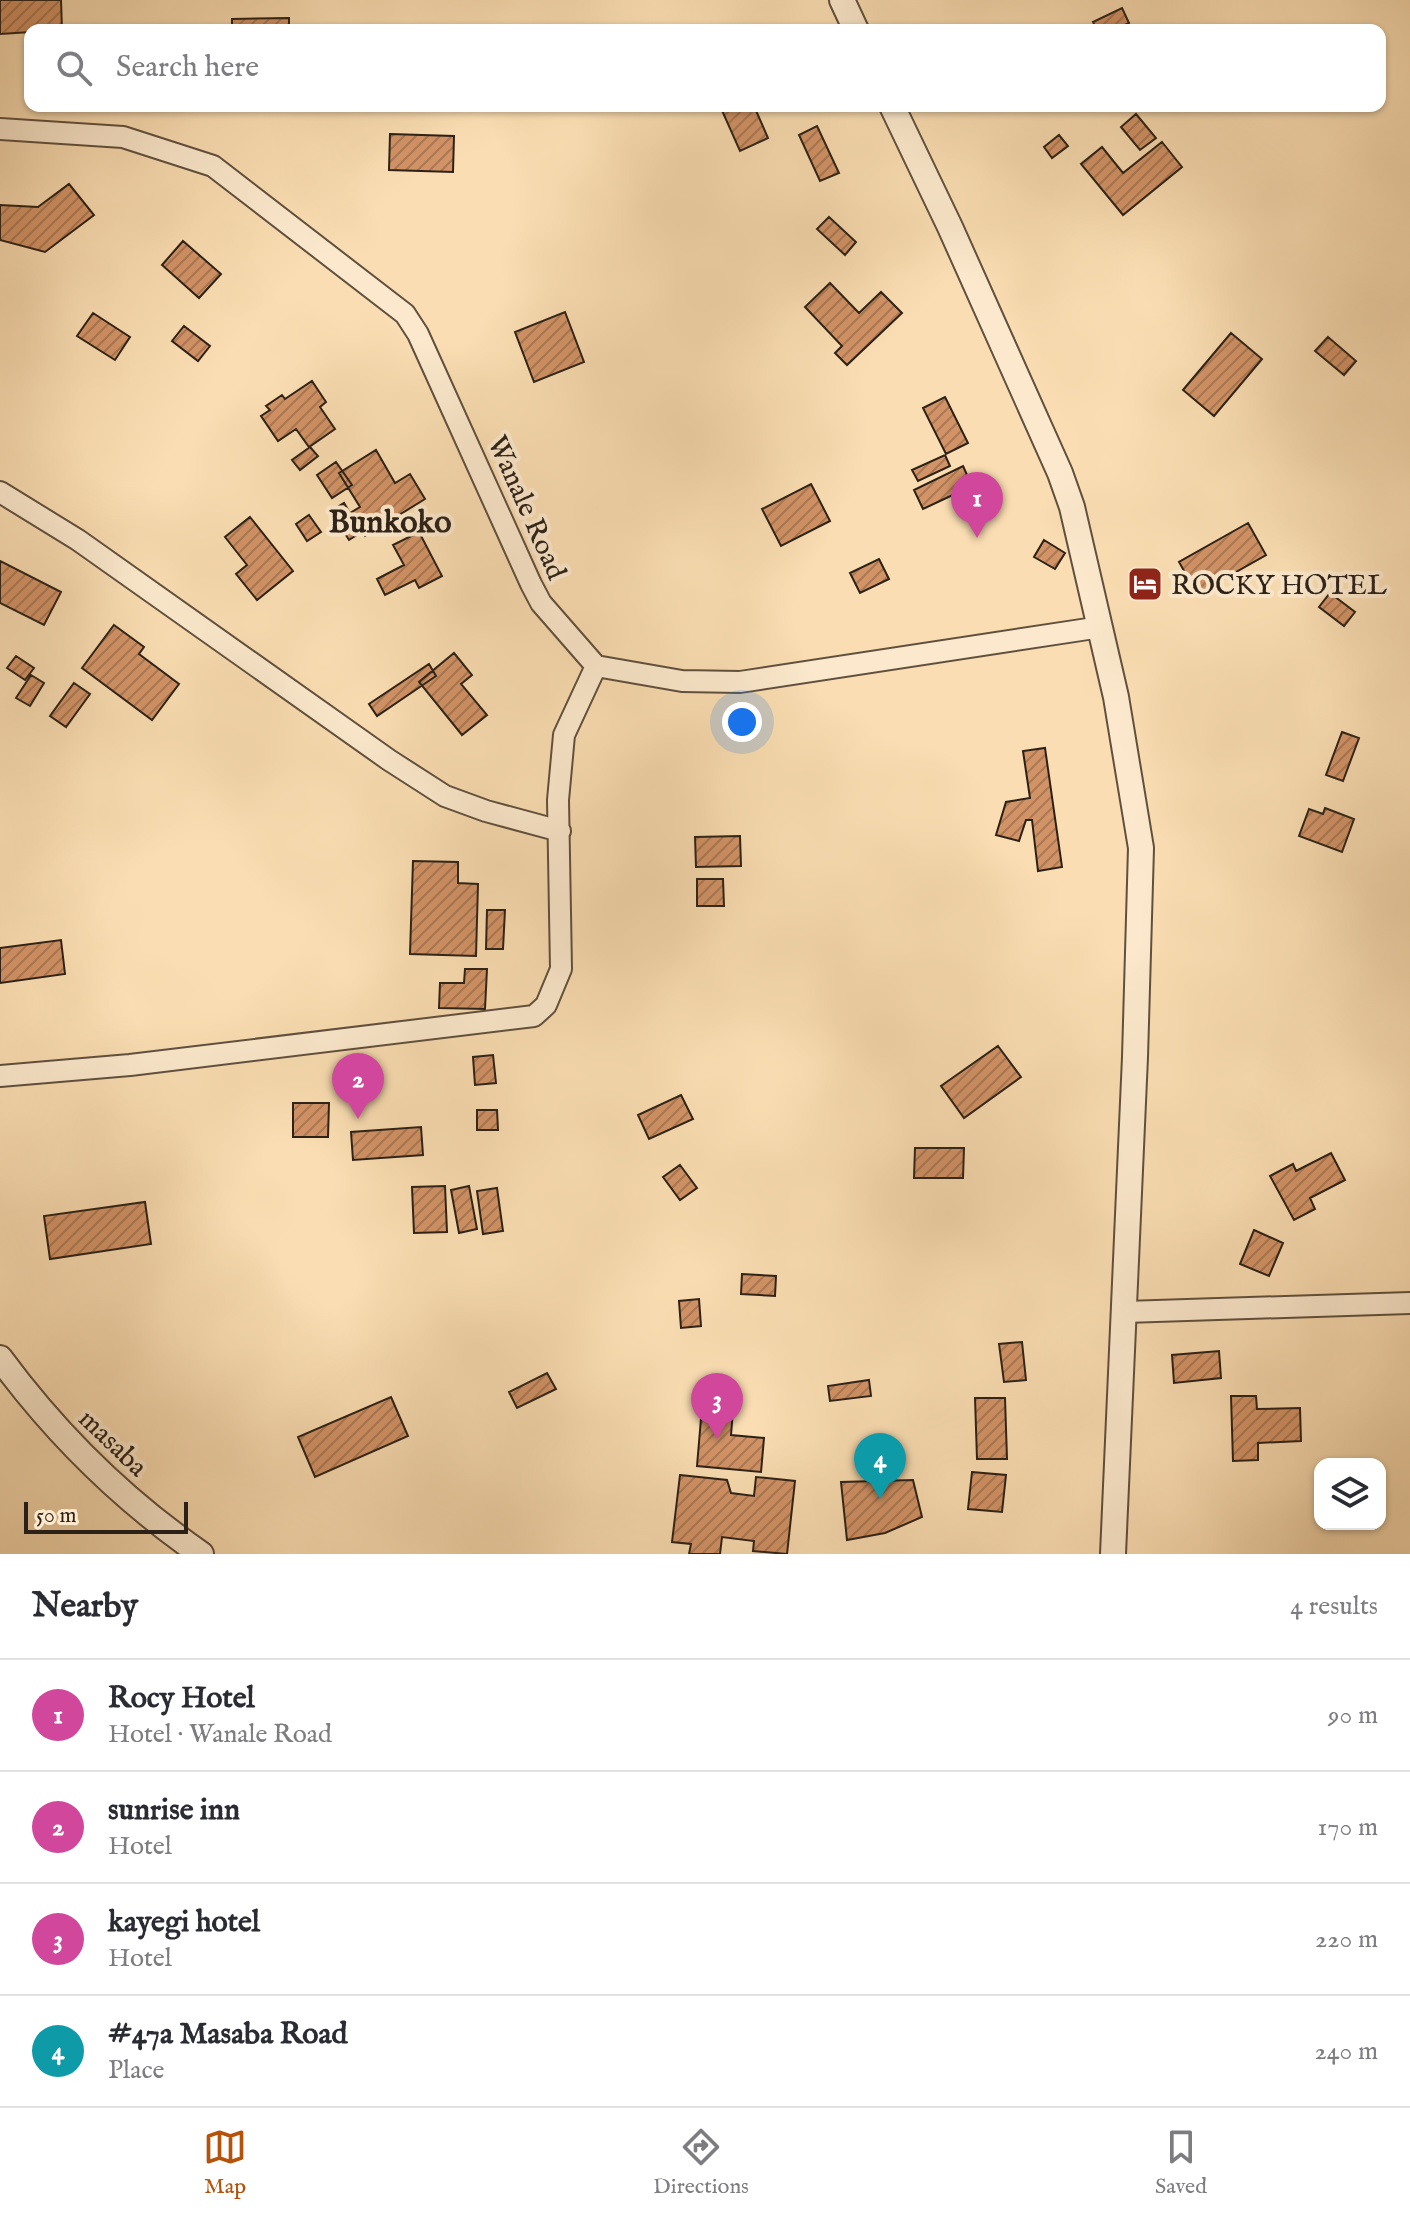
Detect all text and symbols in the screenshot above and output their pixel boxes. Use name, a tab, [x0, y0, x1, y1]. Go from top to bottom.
search box	[24, 24, 1386, 112]
icon: search	[52, 46, 96, 90]
text: Search here	[116, 49, 259, 87]
street label: Wanale Road	[478, 431, 573, 585]
pin: 1	[951, 472, 1003, 538]
district label: Bunkoko	[329, 503, 451, 544]
hotel icon: ROCKY HOTEL	[1126, 565, 1164, 603]
place label: ROCKY HOTEL	[1171, 569, 1387, 604]
your location	[722, 702, 762, 742]
pin: 2	[332, 1053, 384, 1119]
pin: 3	[691, 1373, 743, 1439]
street label: masaba	[70, 1402, 155, 1486]
pin: 4	[854, 1433, 906, 1499]
map controls	[1314, 1458, 1386, 1530]
button: layers	[1314, 1458, 1386, 1530]
scale bar	[24, 1498, 188, 1534]
text: 50 m	[36, 1502, 77, 1530]
text: Nearby	[32, 1585, 138, 1628]
text: 4 results	[1290, 1590, 1378, 1623]
text: Rocy Hotel	[108, 1680, 255, 1718]
text: 1	[53, 1699, 63, 1732]
text: 90 m	[1328, 1699, 1378, 1732]
text: Hotel · Wanale Road	[108, 1718, 332, 1751]
text: sunrise inn	[108, 1792, 240, 1830]
text: 2	[52, 1811, 64, 1844]
text: 170 m	[1318, 1811, 1378, 1844]
text: Hotel	[108, 1830, 172, 1863]
text: kayegi hotel	[108, 1904, 260, 1942]
text: 3	[53, 1923, 63, 1956]
text: 220 m	[1315, 1923, 1378, 1956]
text: Hotel	[108, 1942, 172, 1975]
text: #47a Masaba Road	[108, 2016, 347, 2054]
text: 4	[52, 2035, 64, 2068]
text: 240 m	[1315, 2035, 1378, 2068]
text: Place	[108, 2054, 164, 2087]
tab: Map	[203, 2125, 247, 2201]
tab: Directions	[653, 2125, 749, 2201]
tab: Saved	[1155, 2125, 1207, 2201]

